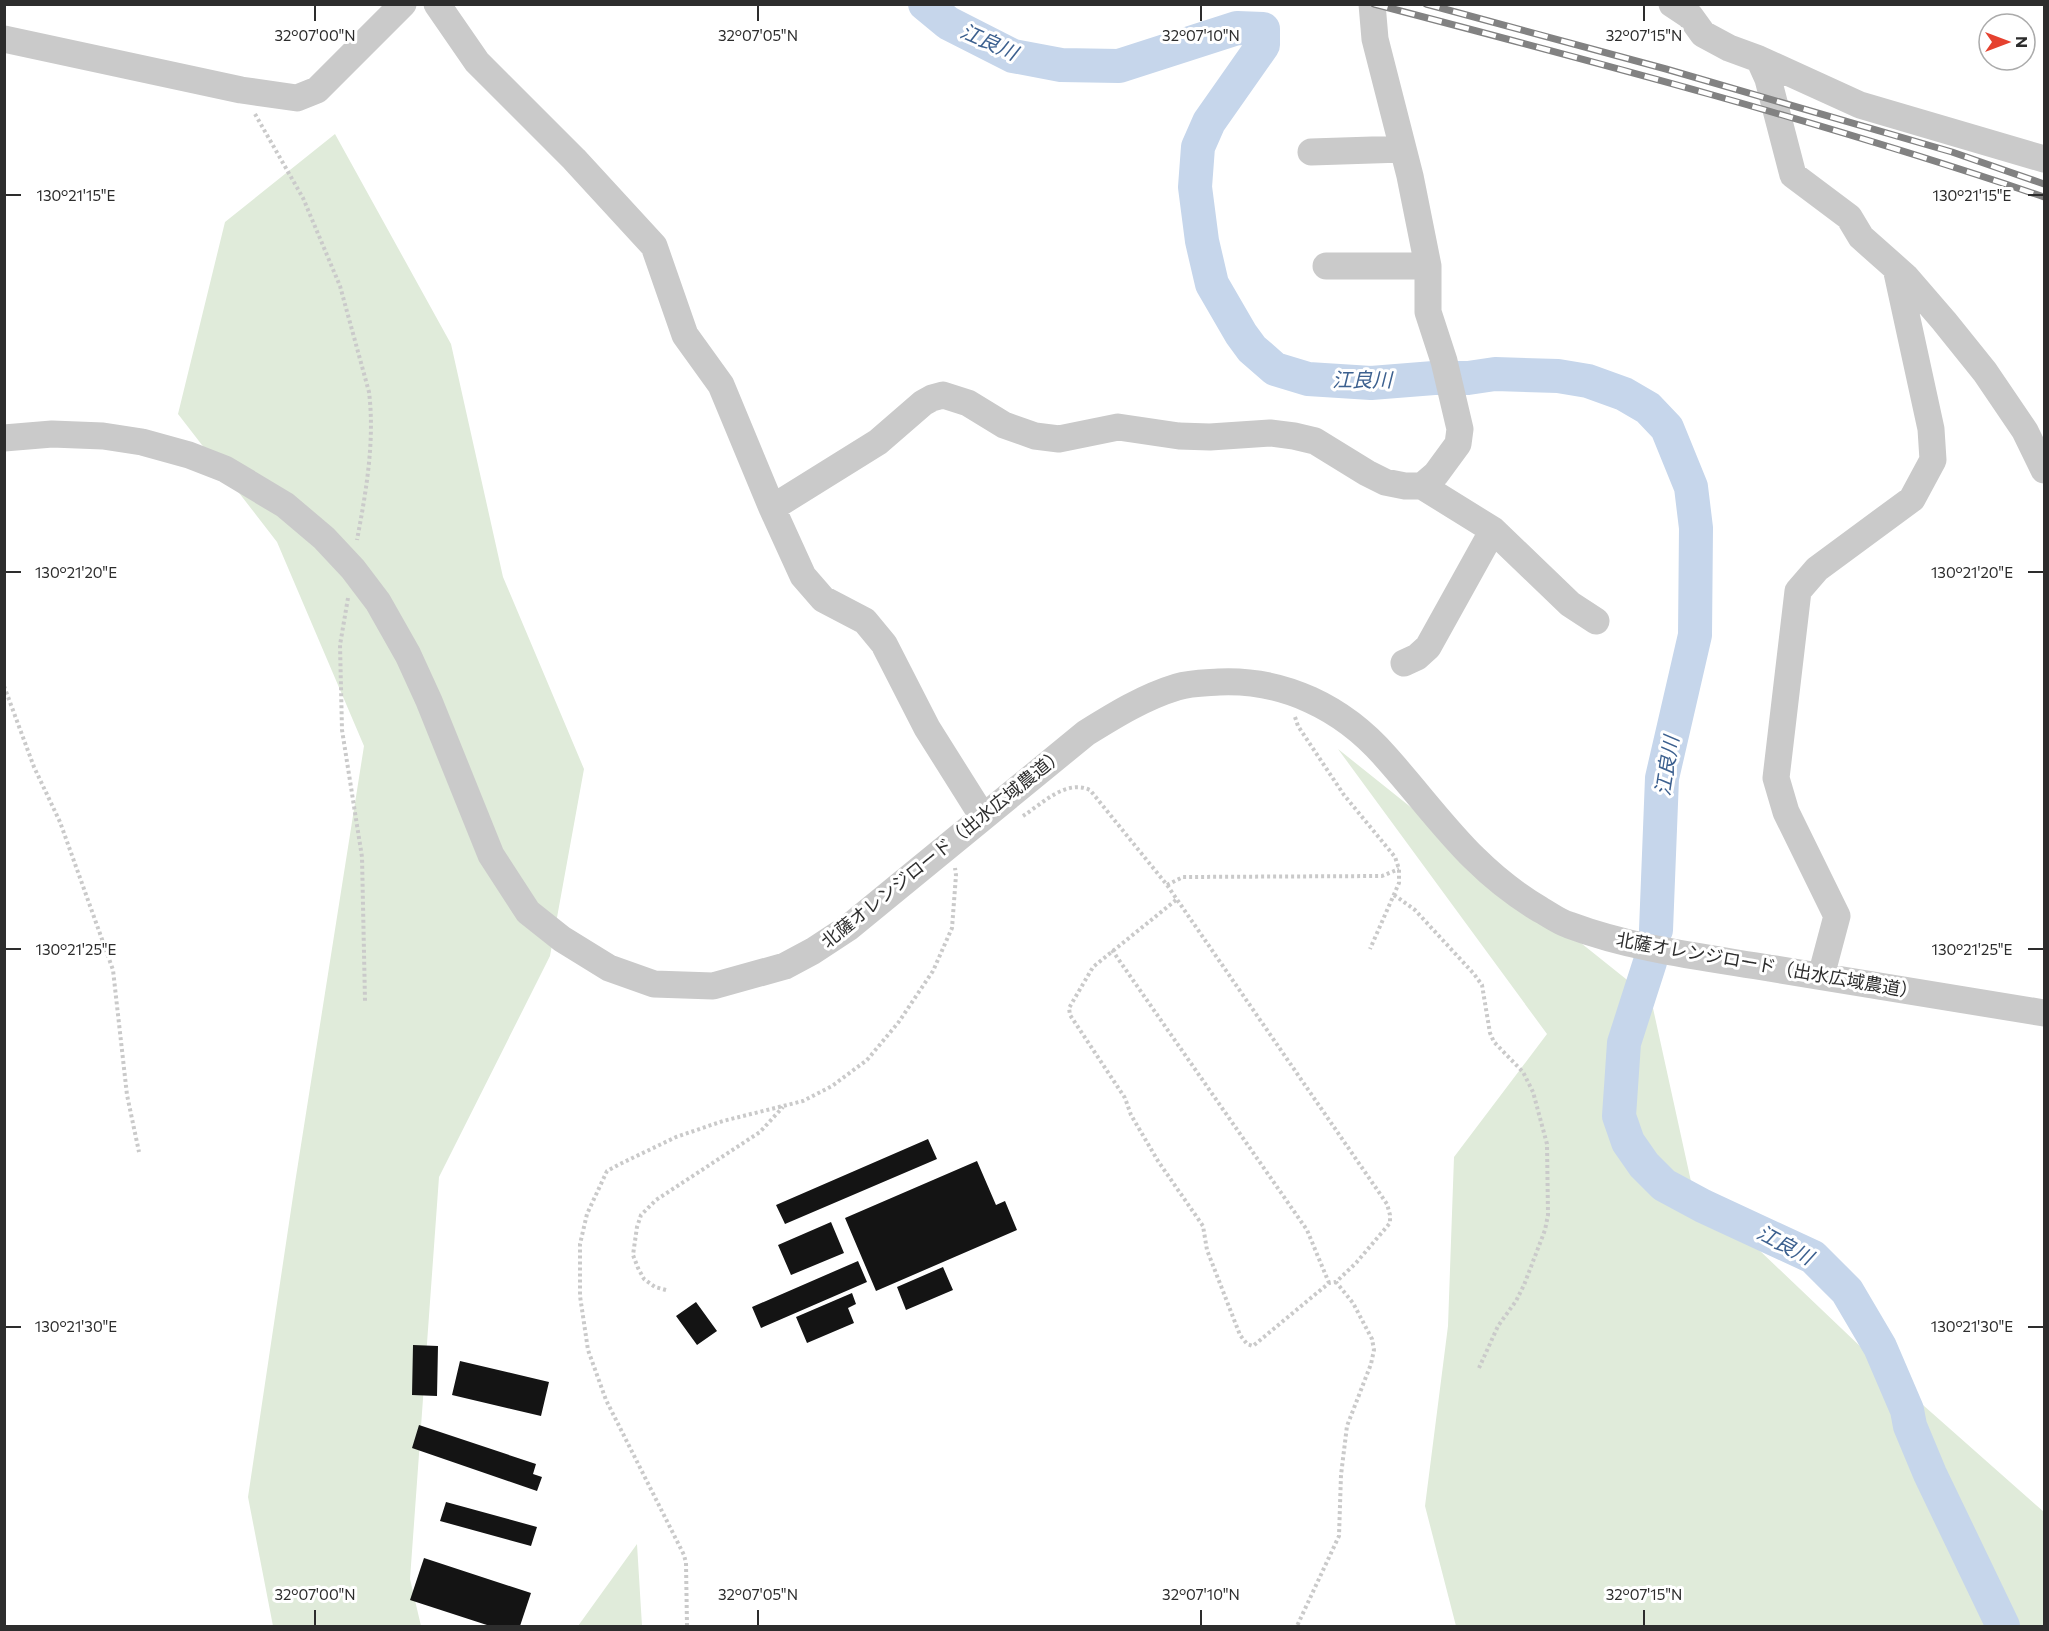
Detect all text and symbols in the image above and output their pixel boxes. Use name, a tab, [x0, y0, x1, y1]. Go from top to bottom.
north arrow	[1977, 12, 2037, 72]
water label: 江良川	[957, 18, 1024, 65]
text: 32°07'00"N	[274, 26, 356, 44]
text: 32°07'05"N	[718, 26, 798, 44]
text: 32°07'10"N	[1162, 26, 1240, 44]
text: 32°07'15"N	[1606, 26, 1682, 44]
text: N	[2013, 36, 2032, 48]
text: 130°21'15"E	[36, 186, 116, 204]
text: 130°21'15"E	[1932, 186, 2012, 204]
water label: 江良川	[1332, 367, 1394, 391]
text: 130°21'20"E	[35, 563, 117, 581]
text: 130°21'20"E	[1931, 563, 2013, 581]
water label: 江良川	[1649, 732, 1683, 797]
street label: 北薩オレンジロード（出水広域農道）	[817, 742, 1068, 952]
street label: 北薩オレンジロード（出水広域農道）	[1615, 928, 1920, 1002]
text: 130°21'25"E	[36, 940, 117, 958]
text: 130°21'25"E	[1932, 940, 2013, 958]
water label: 江良川	[1753, 1219, 1819, 1270]
text: 130°21'30"E	[35, 1317, 117, 1335]
text: 130°21'30"E	[1931, 1317, 2013, 1335]
text: 32°07'00"N	[274, 1585, 356, 1603]
text: 32°07'05"N	[718, 1585, 798, 1603]
text: 32°07'10"N	[1162, 1585, 1240, 1603]
text: 32°07'15"N	[1606, 1585, 1682, 1603]

